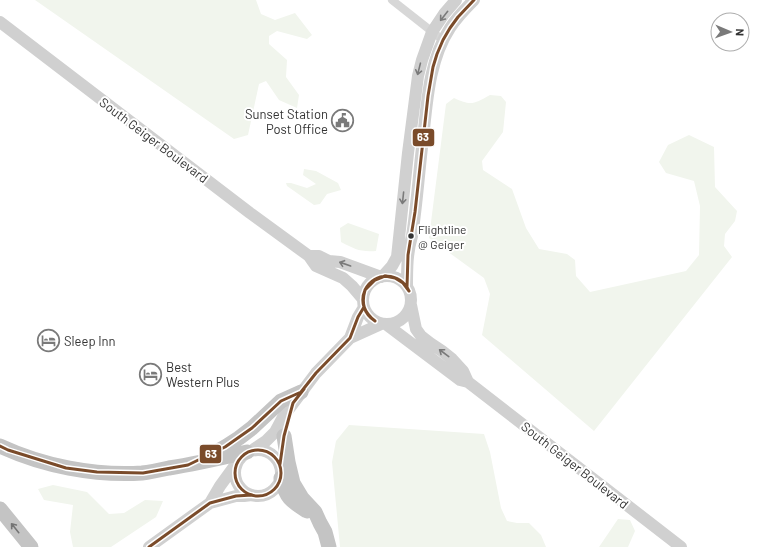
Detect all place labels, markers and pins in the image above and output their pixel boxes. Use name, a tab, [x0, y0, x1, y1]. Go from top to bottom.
place label: Sunset Station Post Office	[245, 106, 328, 137]
public building icon: Sunset Station Post Office	[330, 108, 356, 134]
place label: Flightline @ Geiger	[418, 222, 467, 251]
marker: Flightline @ Geiger	[406, 231, 416, 241]
hotel icon: Sleep Inn	[36, 328, 62, 354]
place label: Sleep Inn	[64, 333, 116, 349]
place label: Best Western Plus	[166, 359, 240, 390]
hotel icon: Best Western Plus	[138, 361, 164, 387]

